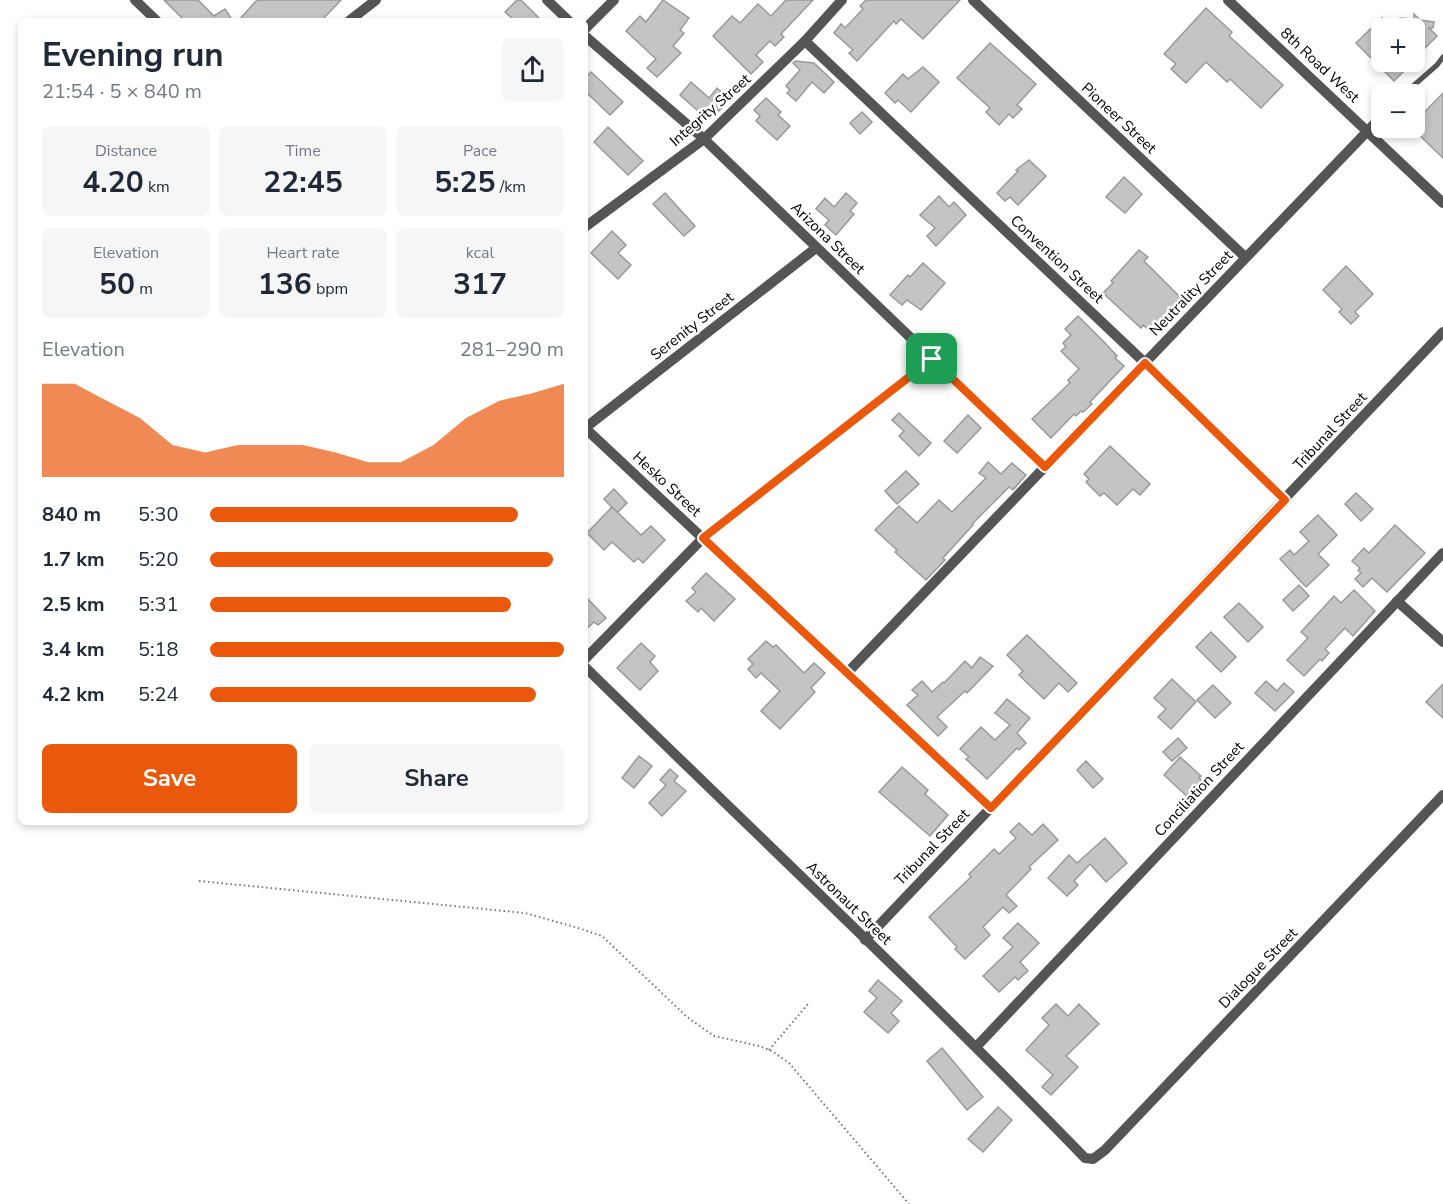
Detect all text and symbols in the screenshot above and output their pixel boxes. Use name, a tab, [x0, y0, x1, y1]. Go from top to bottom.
map controls	[1371, 18, 1425, 138]
button: +	[1371, 18, 1425, 72]
street label: 8th Road West	[1276, 23, 1364, 107]
text: Evening run	[42, 33, 224, 78]
button: share	[501, 38, 564, 101]
street label: Integrity Street	[665, 69, 755, 151]
text: 21:54 · 5 × 840 m	[42, 78, 202, 105]
street label: Pioneer Street	[1077, 78, 1161, 159]
button: −	[1371, 84, 1425, 138]
text: Distance	[95, 140, 157, 162]
text: Time	[285, 140, 321, 162]
text: Pace	[463, 140, 497, 162]
text: 4.20	[82, 162, 144, 203]
text: 22:45	[263, 162, 343, 203]
text: 5:25	[434, 162, 496, 203]
text: km	[144, 176, 170, 198]
text: /km	[496, 176, 526, 198]
street label: Arizona Street	[786, 197, 870, 279]
street label: Convention Street	[1006, 210, 1109, 308]
text: Elevation	[93, 242, 159, 264]
text: Heart rate	[266, 242, 340, 264]
text: kcal	[466, 242, 494, 264]
street label: Neutrality Street	[1145, 245, 1238, 340]
text: 50	[99, 264, 135, 305]
text: 136	[258, 264, 312, 305]
text: 317	[453, 264, 507, 305]
text: m	[135, 278, 153, 300]
text: bpm	[312, 278, 348, 300]
street label: Serenity Street	[646, 287, 738, 365]
pin	[906, 333, 957, 384]
text: Elevation	[42, 336, 125, 363]
text: 281–290 m	[460, 336, 564, 363]
icon: arrive	[915, 342, 948, 375]
street label: Tribunal Street	[1289, 387, 1372, 474]
street label: Hesko Street	[628, 447, 706, 522]
text: 840 m	[42, 501, 101, 528]
text: 5:30	[138, 501, 179, 528]
text: 1.7 km	[42, 546, 105, 573]
text: 5:20	[138, 546, 179, 573]
text: 2.5 km	[42, 591, 105, 618]
text: 5:31	[138, 591, 179, 618]
text: 3.4 km	[42, 636, 105, 663]
text: 5:18	[138, 636, 179, 663]
text: 4.2 km	[42, 681, 105, 708]
text: 5:24	[138, 681, 179, 708]
street label: Conciliation Street	[1150, 737, 1249, 841]
button: Save	[42, 744, 297, 813]
button: Share	[309, 744, 564, 813]
street label: Tribunal Street	[890, 804, 974, 890]
street label: Astronaut Street	[802, 857, 897, 950]
street label: Dialogue Street	[1214, 923, 1302, 1013]

